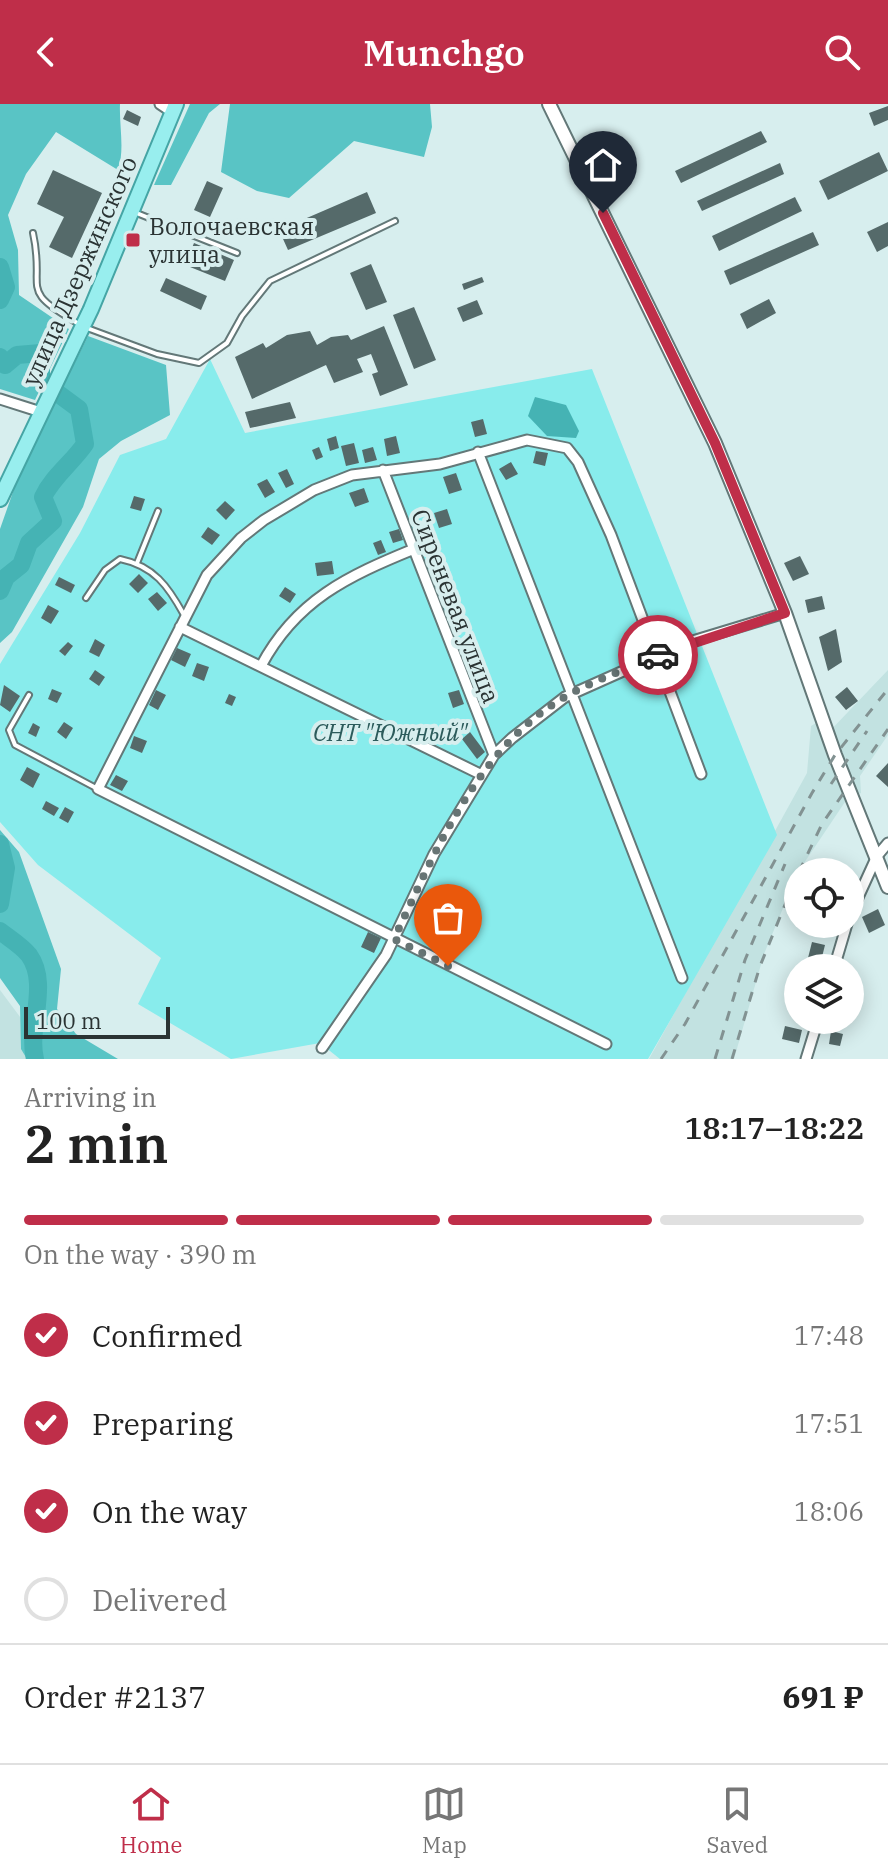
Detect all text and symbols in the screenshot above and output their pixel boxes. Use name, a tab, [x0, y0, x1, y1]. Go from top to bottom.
text: Munchgo	[363, 29, 525, 76]
icon: back	[24, 30, 68, 74]
icon: search	[820, 30, 864, 74]
pin	[569, 131, 637, 213]
icon: home	[581, 143, 625, 187]
street label: улица Дзержинского	[14, 151, 144, 391]
place label: Волочаевская улица	[149, 210, 314, 270]
marker: Волочаевская улица	[124, 231, 142, 249]
street label: Сиреневая улица	[404, 505, 508, 707]
courier	[618, 615, 698, 695]
icon: car	[636, 633, 680, 677]
park label: СНТ "Южный"	[313, 716, 469, 748]
map controls	[784, 858, 864, 1034]
button: locate	[784, 858, 864, 938]
pin	[414, 884, 482, 966]
icon: bag	[426, 896, 470, 940]
button: layers	[784, 954, 864, 1034]
scale bar	[24, 1003, 170, 1039]
text: 100 m	[36, 1006, 102, 1035]
text: Arriving in	[24, 1080, 157, 1114]
text: 18:17–18:22	[684, 1108, 864, 1147]
text: 2 min	[24, 1110, 169, 1177]
text: On the way · 390 m	[24, 1237, 257, 1271]
icon: check	[24, 1313, 68, 1357]
text: Confirmed	[92, 1316, 243, 1355]
text: 17:48	[794, 1318, 864, 1352]
icon: check	[24, 1401, 68, 1445]
text: Preparing	[92, 1404, 233, 1443]
text: 17:51	[794, 1406, 864, 1440]
icon: check	[24, 1489, 68, 1533]
text: On the way	[92, 1492, 247, 1531]
text: 18:06	[794, 1494, 864, 1528]
text: Delivered	[92, 1580, 227, 1619]
text: Order #2137	[24, 1677, 206, 1716]
text: 691 ₽	[783, 1677, 864, 1716]
tab: Home	[120, 1782, 182, 1859]
tab: Map	[422, 1782, 467, 1859]
tab: Saved	[707, 1782, 768, 1859]

